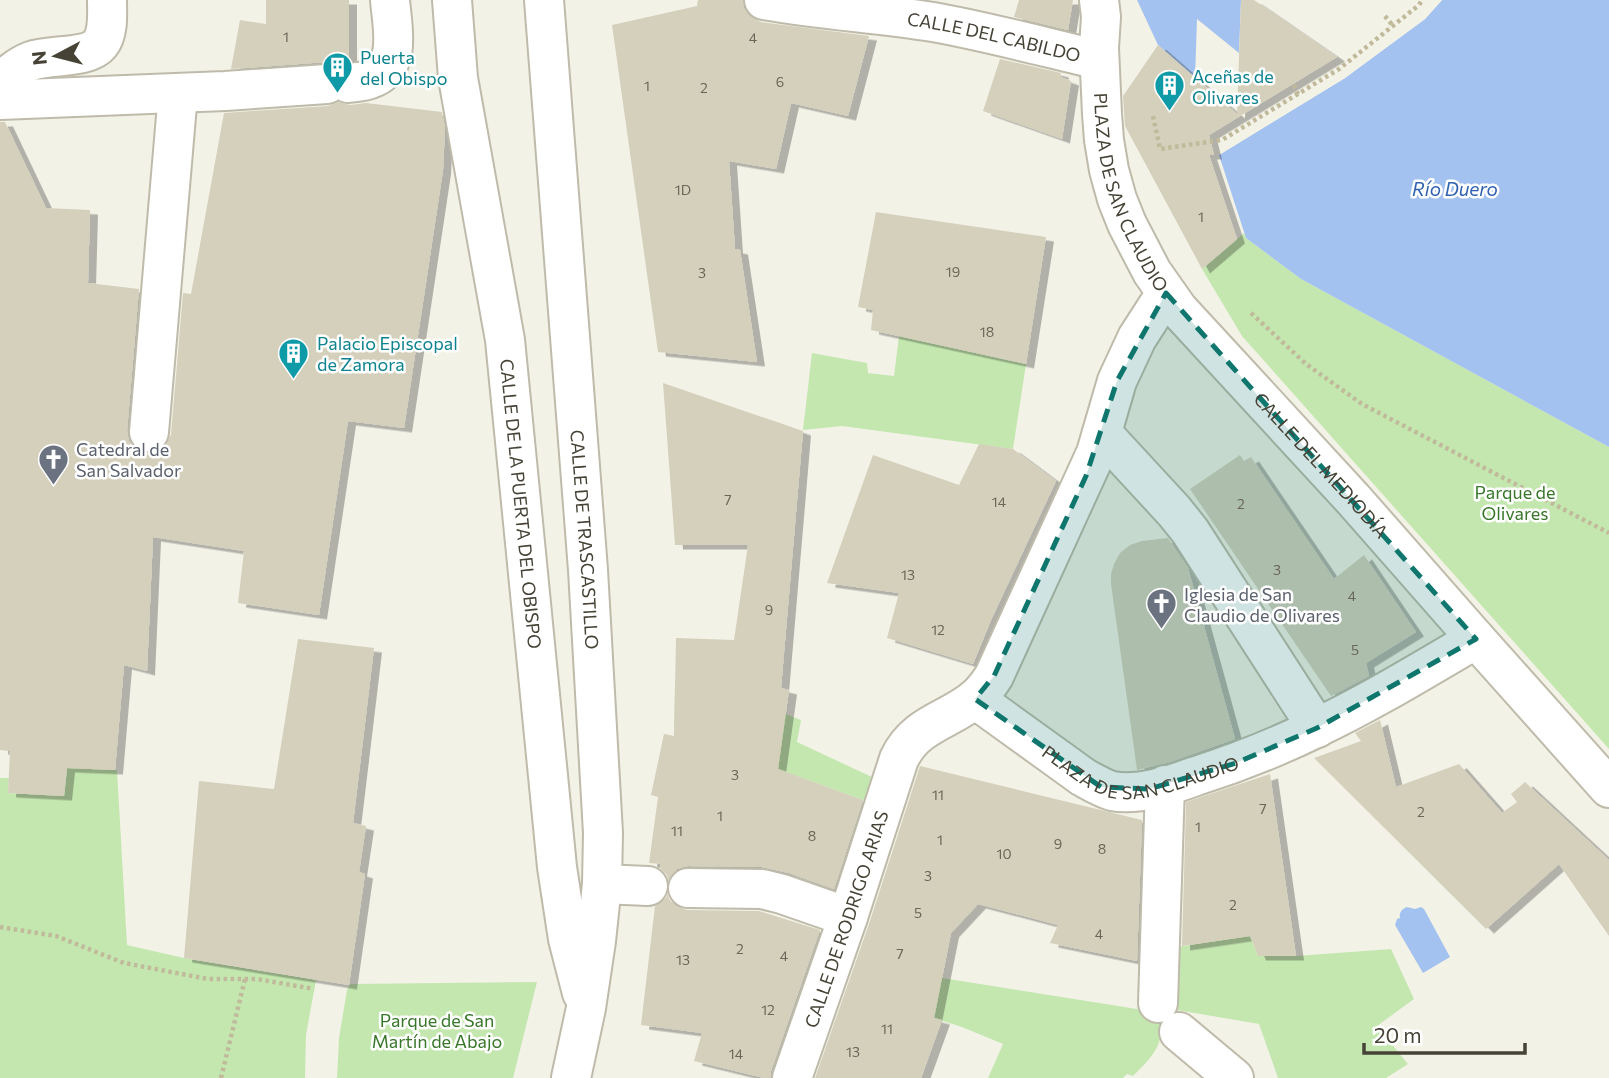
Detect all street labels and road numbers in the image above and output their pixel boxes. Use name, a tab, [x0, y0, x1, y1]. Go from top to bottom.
street label: CALLE DEL CABILDO	[906, 7, 1083, 66]
street label: PLAZA DE SAN CLAUDIO	[1090, 92, 1173, 296]
street label: CALLE DE LA PUERTA DEL OBISPO	[496, 358, 546, 650]
street label: CALLE DEL MEDIODÍA	[1249, 388, 1393, 542]
street label: CALLE DE TRASCASTILLO	[566, 429, 604, 650]
street label: PLAZA DE SAN CLAUDIO	[1036, 733, 1248, 769]
street label: CALLE DE RODRIGO ARIAS	[799, 808, 893, 1030]

